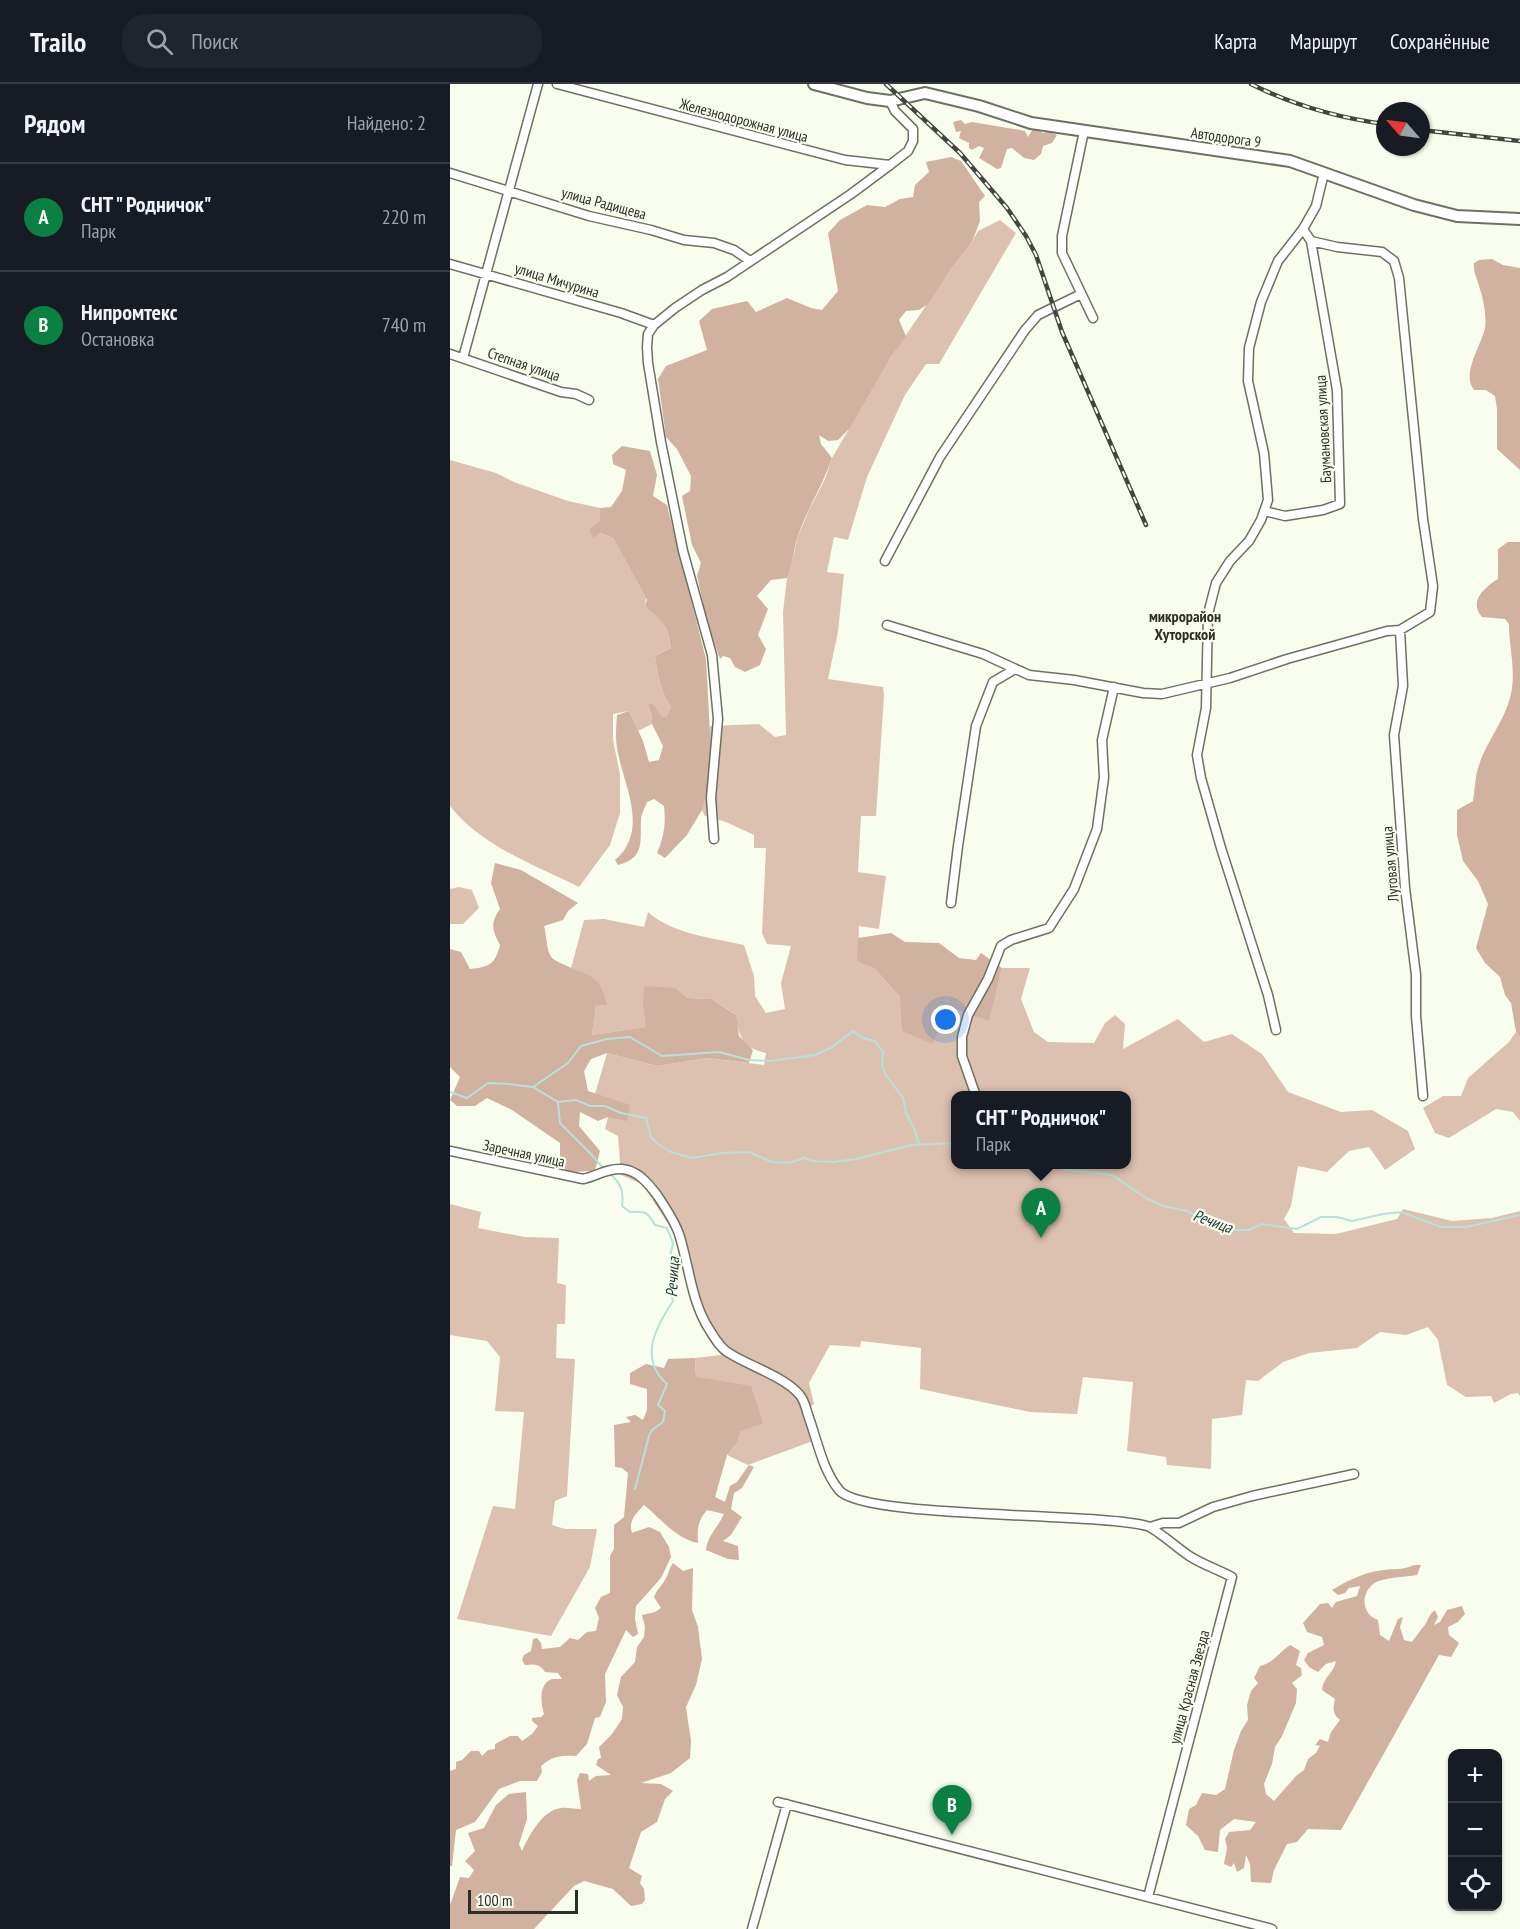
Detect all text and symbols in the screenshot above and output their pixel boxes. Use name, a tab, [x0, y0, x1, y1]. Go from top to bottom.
search box	[122, 14, 542, 68]
text: Trailo	[30, 23, 86, 60]
icon: search	[143, 25, 176, 58]
text: Поиск	[191, 27, 238, 55]
text: Карта	[1214, 28, 1257, 55]
text: Маршрут	[1290, 28, 1357, 55]
text: Сохранённые	[1390, 28, 1490, 55]
street label: Железнодорожная улица	[677, 93, 810, 146]
north arrow	[1376, 102, 1430, 156]
text: Рядом	[24, 107, 85, 140]
text: Найдено: 2	[347, 110, 426, 136]
street label: Автодорога 9	[1190, 123, 1262, 151]
street label: улица Радищева	[560, 183, 648, 223]
text: СНТ " Родничок"	[81, 190, 211, 218]
text: A	[38, 204, 49, 230]
text: 220 m	[382, 204, 426, 230]
text: Парк	[81, 218, 116, 244]
street label: улица Мичурина	[512, 258, 602, 302]
text: Нипромтекс	[81, 298, 178, 326]
text: B	[39, 312, 48, 338]
text: 740 m	[382, 312, 426, 338]
text: Остановка	[81, 326, 154, 352]
street label: Степная улица	[485, 343, 563, 385]
street label: Баумановская улица	[1311, 375, 1335, 483]
district label: микрорайон Хуторской	[1149, 606, 1221, 644]
street label: Луговая улица	[1377, 825, 1403, 904]
your location	[931, 1005, 960, 1034]
popup	[951, 1091, 1131, 1169]
text: СНТ " Родничок"	[976, 1103, 1106, 1131]
text: Парк	[976, 1131, 1011, 1157]
street label: Заречная улица	[481, 1135, 567, 1171]
pin: A	[1022, 1188, 1060, 1238]
water label: Речица	[1191, 1205, 1237, 1238]
water label: Речица	[661, 1255, 683, 1298]
street label: улица Красная Звезда	[1165, 1628, 1213, 1746]
map controls	[1448, 1749, 1502, 1911]
button: +	[1448, 1749, 1502, 1803]
pin: B	[932, 1786, 972, 1835]
button: −	[1448, 1803, 1502, 1857]
button: locate	[1448, 1857, 1502, 1911]
scale bar	[468, 1887, 578, 1914]
text: 100 m	[477, 1890, 512, 1910]

